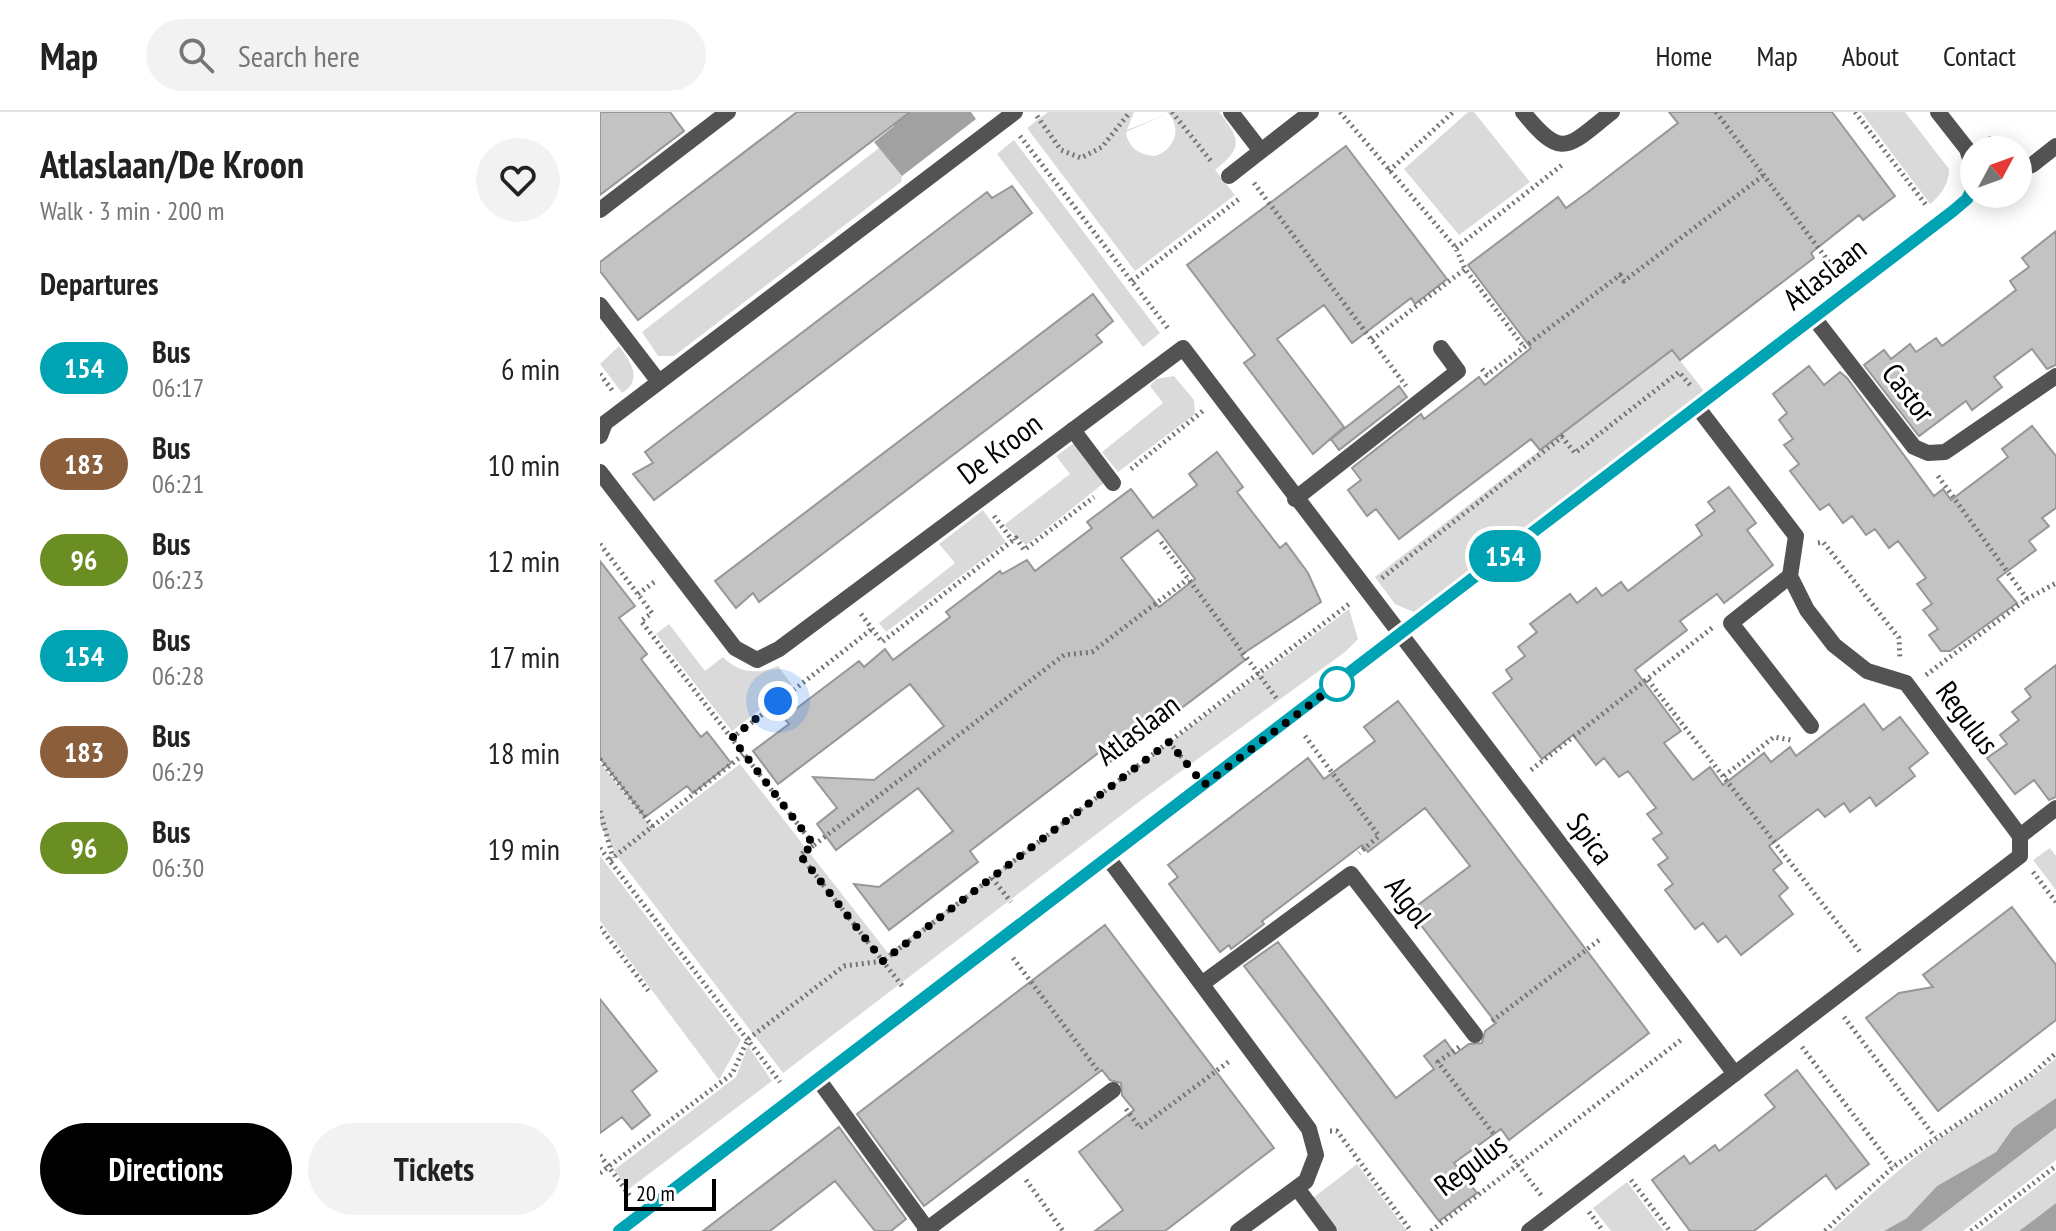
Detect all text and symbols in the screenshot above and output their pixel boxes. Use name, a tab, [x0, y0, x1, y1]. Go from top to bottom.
search box	[146, 19, 706, 91]
text: Map	[40, 31, 98, 80]
icon: search	[174, 33, 218, 77]
text: Search here	[238, 36, 360, 75]
text: Home	[1656, 37, 1712, 74]
text: Map	[1756, 37, 1798, 74]
text: About	[1842, 37, 1899, 74]
text: Contact	[1943, 37, 2016, 74]
north arrow	[1960, 136, 2032, 208]
map controls	[1960, 136, 2032, 208]
button: heart	[476, 138, 560, 222]
text: Atlaslaan/De Kroon	[40, 139, 304, 188]
text: Walk · 3 min · 200 m	[40, 194, 224, 227]
street label: Atlaslaan	[1775, 228, 1874, 318]
text: Departures	[40, 264, 158, 303]
text: Bus	[152, 332, 191, 371]
text: 154	[64, 349, 104, 386]
text: 6 min	[501, 349, 560, 388]
street label: Castor	[1874, 355, 1945, 430]
text: 06:17	[152, 371, 204, 404]
street label: De Kroon	[949, 403, 1049, 492]
text: Bus	[152, 428, 191, 467]
text: 183	[64, 445, 104, 482]
text: 10 min	[487, 445, 560, 484]
text: 06:21	[152, 467, 204, 500]
text: Bus	[152, 524, 191, 563]
line badge: 154	[1459, 530, 1551, 582]
text: 154	[1485, 537, 1525, 574]
text: 96	[71, 541, 97, 578]
text: 12 min	[487, 541, 560, 580]
text: 06:23	[152, 563, 204, 596]
text: Bus	[152, 620, 191, 659]
text: 154	[64, 637, 104, 674]
text: 17 min	[489, 637, 560, 676]
text: 06:28	[152, 659, 204, 692]
unlabelled marker	[1320, 667, 1354, 701]
street label: Regulus	[1928, 673, 2008, 761]
your location	[758, 681, 798, 721]
street label: Atlaslaan	[1087, 685, 1187, 773]
text: Bus	[152, 716, 191, 755]
text: 183	[64, 733, 104, 770]
text: 18 min	[487, 733, 560, 772]
text: 06:29	[152, 755, 204, 788]
street label: Spica	[1559, 804, 1623, 872]
text: Bus	[152, 812, 191, 851]
text: 96	[71, 829, 97, 866]
text: 19 min	[487, 829, 560, 868]
text: 06:30	[152, 851, 204, 884]
street label: Algol	[1377, 868, 1441, 934]
button: Directions	[40, 1123, 292, 1215]
button: Tickets	[308, 1123, 560, 1215]
street label: Regulus	[1426, 1124, 1514, 1204]
scale bar	[624, 1175, 716, 1211]
text: 20 m	[636, 1179, 675, 1207]

